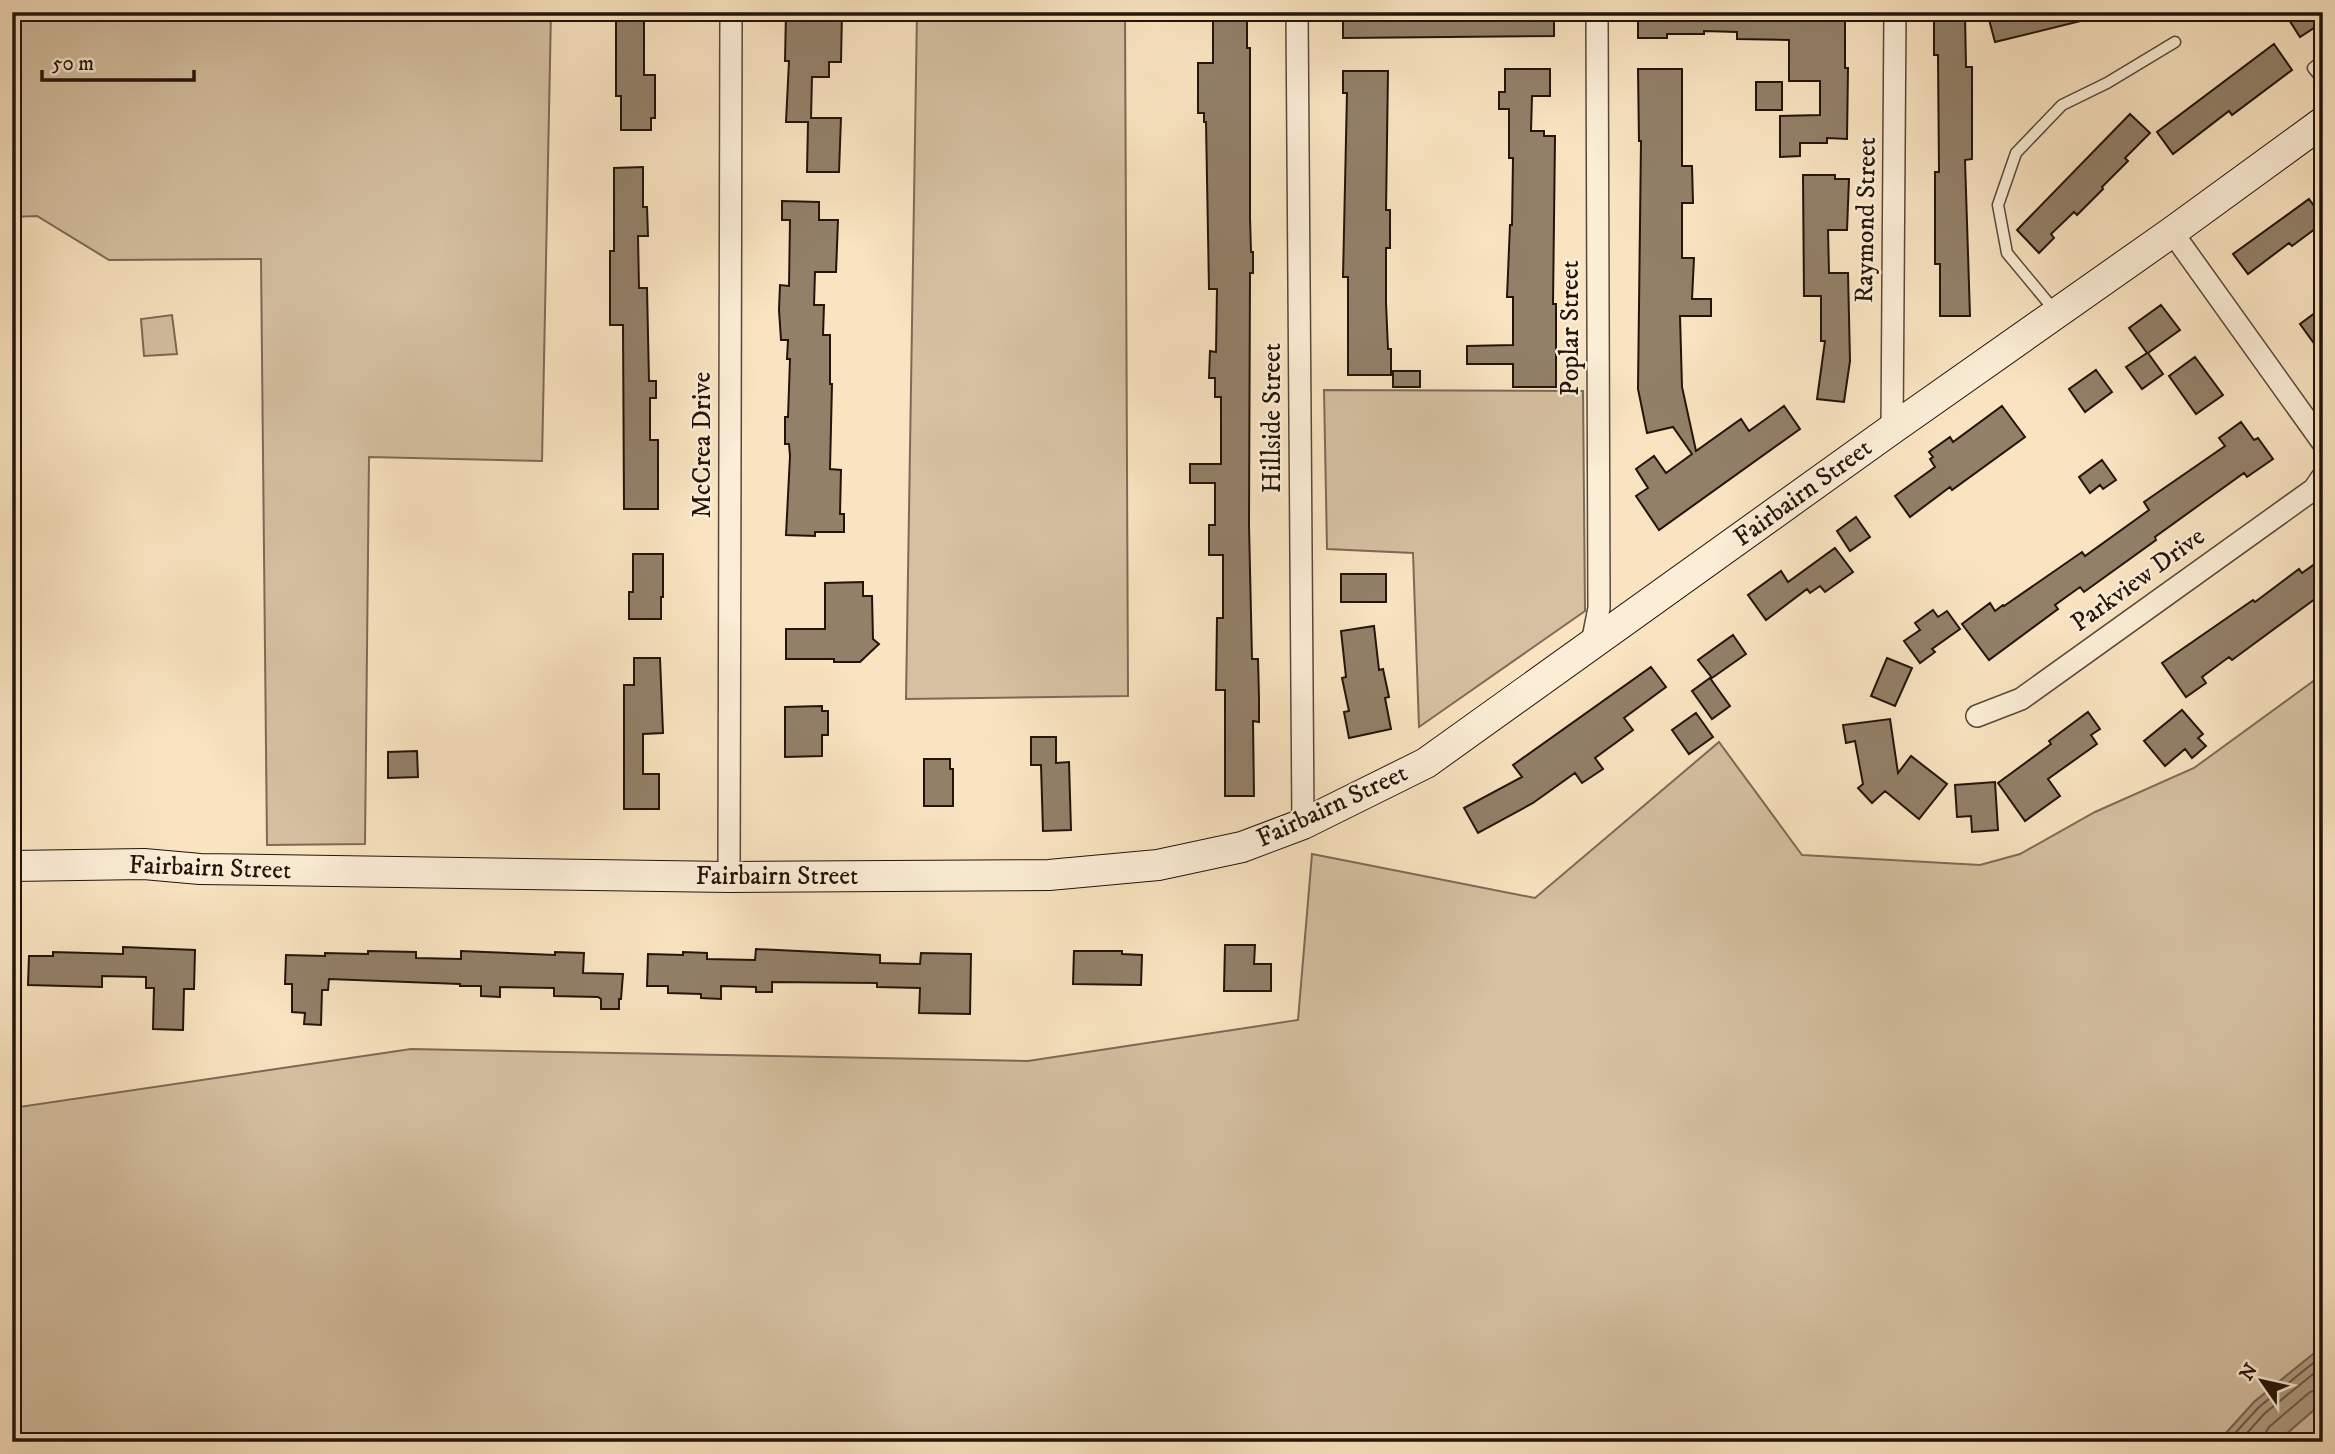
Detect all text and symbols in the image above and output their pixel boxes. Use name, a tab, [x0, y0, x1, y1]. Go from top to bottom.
scale bar	[42, 38, 194, 82]
text: 50 m	[52, 51, 94, 77]
street label: Raymond Street	[1848, 137, 1884, 303]
street label: Poplar Street	[1554, 260, 1587, 396]
street label: Hillside Street	[1256, 343, 1289, 493]
street label: McCrea Drive	[686, 372, 719, 518]
street label: Fairbairn Street	[1727, 432, 1879, 554]
street label: Parkview Drive	[2065, 520, 2211, 640]
street label: Fairbairn Street	[1251, 757, 1413, 855]
street label: Fairbairn Street	[128, 849, 292, 887]
street label: Fairbairn Street	[696, 860, 858, 893]
north arrow	[2226, 1346, 2296, 1416]
text: N	[2235, 1359, 2263, 1385]

